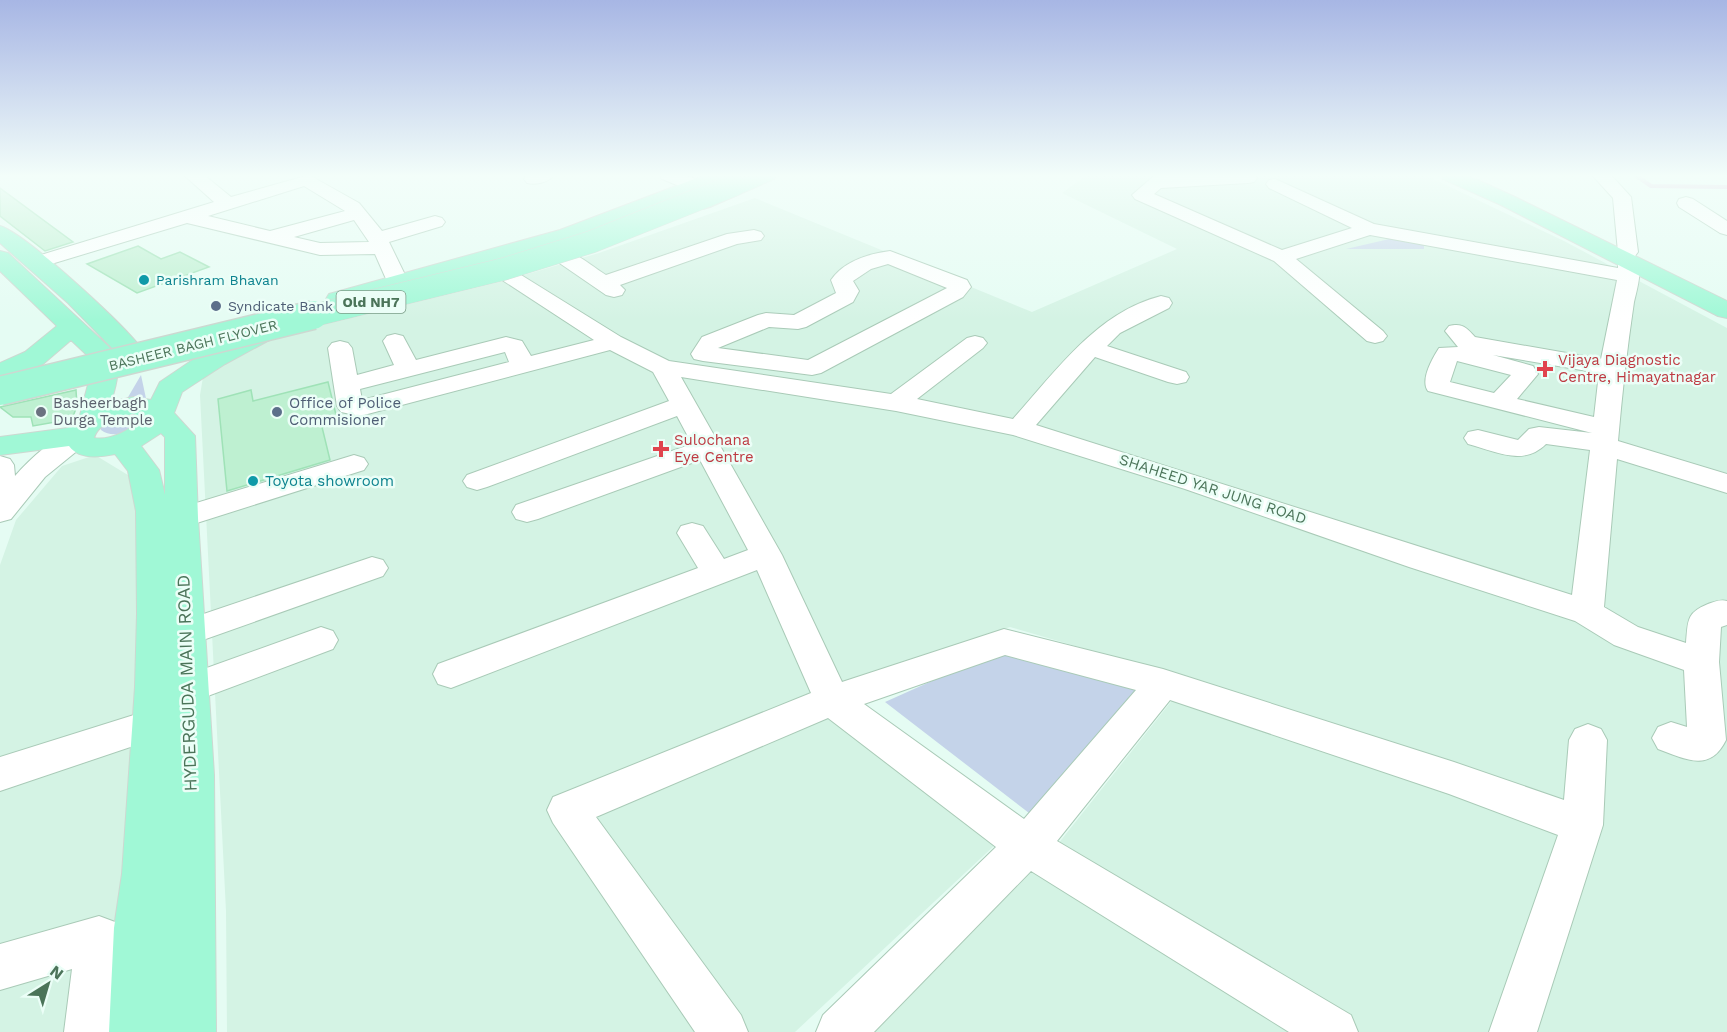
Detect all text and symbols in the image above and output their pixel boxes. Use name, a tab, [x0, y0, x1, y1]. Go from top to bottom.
place label: Parishram Bhavan	[156, 272, 279, 288]
marker: Parishram Bhavan	[137, 273, 151, 287]
road number: Old NH7	[336, 291, 406, 313]
place label: Syndicate Bank	[228, 298, 333, 314]
marker: Syndicate Bank	[209, 299, 223, 313]
street label: BASHEER BAGH FLYOVER	[107, 316, 279, 374]
place label: Vijaya Diagnostic Centre, Himayatnagar	[1558, 351, 1716, 386]
marker: Vijaya Diagnostic Centre, Himayatnagar	[1536, 360, 1554, 378]
place label: Basheerbagh Durga Temple	[53, 394, 153, 429]
place label: Office of Police Commisioner	[289, 394, 401, 429]
marker: Basheerbagh Durga Temple	[34, 405, 48, 419]
marker: Office of Police Commisioner	[270, 405, 284, 419]
place label: Sulochana Eye Centre	[674, 431, 754, 466]
marker: Sulochana Eye Centre	[652, 440, 670, 458]
street label: SHAHEED YAR JUNG ROAD	[1117, 450, 1309, 528]
place label: Toyota showroom	[265, 472, 394, 490]
marker: Toyota showroom	[246, 474, 260, 488]
street label: HYDERGUDA MAIN ROAD	[172, 574, 201, 792]
north arrow	[18, 954, 78, 1014]
text: N	[46, 961, 67, 984]

